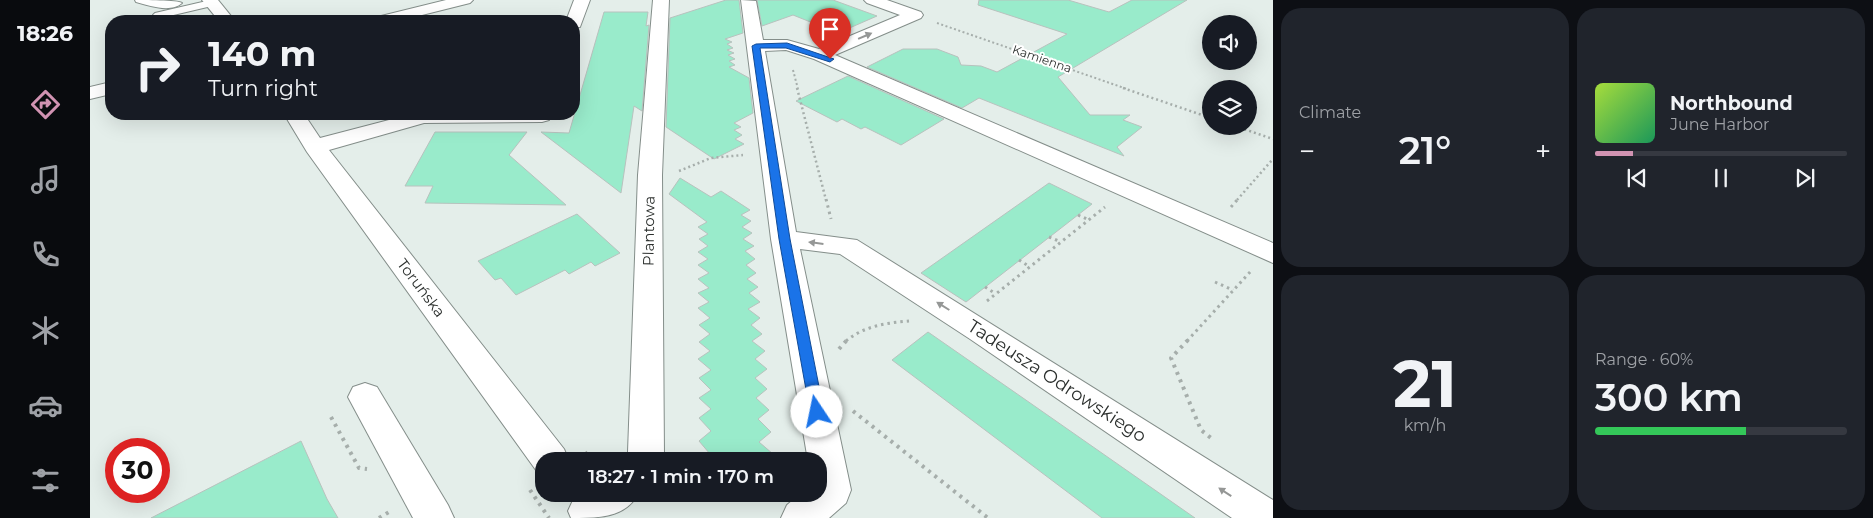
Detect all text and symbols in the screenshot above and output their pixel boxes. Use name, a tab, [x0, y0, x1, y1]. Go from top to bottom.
pin	[809, 8, 851, 59]
icon: arrive	[816, 15, 844, 43]
map controls	[1202, 15, 1257, 135]
button: sound	[1202, 15, 1257, 70]
text: 18:26	[17, 20, 73, 47]
text: 140 m	[208, 32, 316, 75]
one-way arrow	[858, 32, 873, 40]
icon: right	[125, 35, 190, 100]
street label: Kamienna	[1010, 41, 1074, 76]
text: Turn right	[208, 75, 318, 102]
button: layers	[1202, 80, 1257, 135]
icon: directions	[28, 87, 63, 122]
text: Northbound	[1670, 92, 1793, 115]
text: Climate	[1299, 103, 1361, 122]
text: June Harbor	[1670, 115, 1769, 134]
text: 21°	[1399, 127, 1451, 174]
text: −	[1299, 134, 1315, 168]
text: +	[1535, 134, 1551, 168]
icon: music	[28, 162, 63, 197]
icon: previous	[1623, 164, 1651, 192]
icon: pause	[1707, 164, 1735, 192]
icon: next	[1791, 164, 1819, 192]
street label: Plantowa	[638, 196, 659, 266]
icon: phone	[28, 237, 63, 272]
one-way arrow	[807, 239, 823, 247]
street label: Toruńska	[393, 255, 450, 321]
one-way arrow	[936, 302, 949, 311]
icon: climate	[28, 313, 63, 348]
street label: Tadeusza Odrowskiego	[963, 315, 1151, 447]
text: 21	[1393, 344, 1457, 423]
text: Range · 60%	[1595, 350, 1693, 369]
text: 300 km	[1595, 374, 1743, 421]
position arrow	[790, 385, 842, 437]
icon: car	[28, 388, 63, 423]
text: km/h	[1404, 416, 1446, 435]
speed limit sign: 30	[105, 438, 170, 503]
icon: filters	[28, 463, 63, 498]
text: 18:27 · 1 min · 170 m	[588, 465, 774, 488]
one-way arrow	[1218, 487, 1231, 496]

